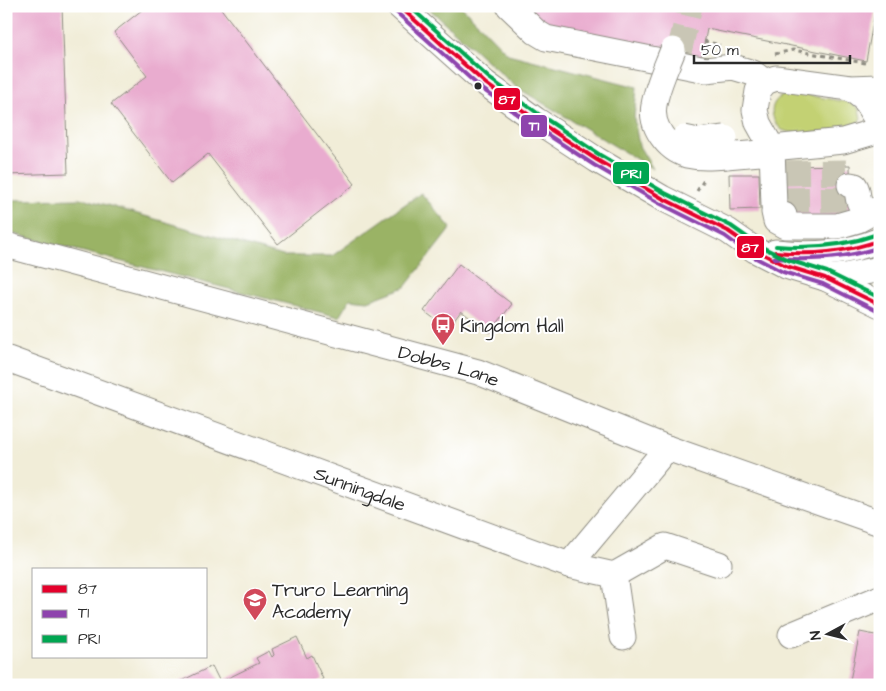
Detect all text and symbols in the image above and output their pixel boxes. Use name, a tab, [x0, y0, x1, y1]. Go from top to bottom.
scale bar	[694, 32, 850, 64]
text: 50 m	[701, 40, 739, 61]
unlabelled marker	[473, 81, 483, 91]
line badge: 87	[493, 87, 521, 111]
text: 87	[498, 90, 516, 110]
line badge: T1	[520, 114, 548, 138]
text: T1	[528, 116, 539, 136]
line badge: PR1	[612, 161, 650, 185]
text: PR1	[621, 164, 642, 184]
line badge: 87	[736, 235, 765, 259]
text: 87	[741, 238, 759, 258]
bus stop icon: Kingdom Hall	[430, 312, 456, 346]
place label: Kingdom Hall	[460, 313, 564, 341]
street label: Dobbs Lane	[395, 339, 503, 394]
street label: Sunningdale	[310, 460, 409, 519]
legend	[32, 568, 208, 658]
place label: Truro Learning Academy	[272, 577, 408, 627]
text: 87	[78, 579, 97, 600]
school or university icon: Truro Learning Academy	[242, 587, 268, 621]
text: T1	[78, 603, 89, 624]
north arrow	[804, 608, 854, 658]
text: PR1	[78, 629, 100, 650]
text: N	[806, 630, 827, 641]

